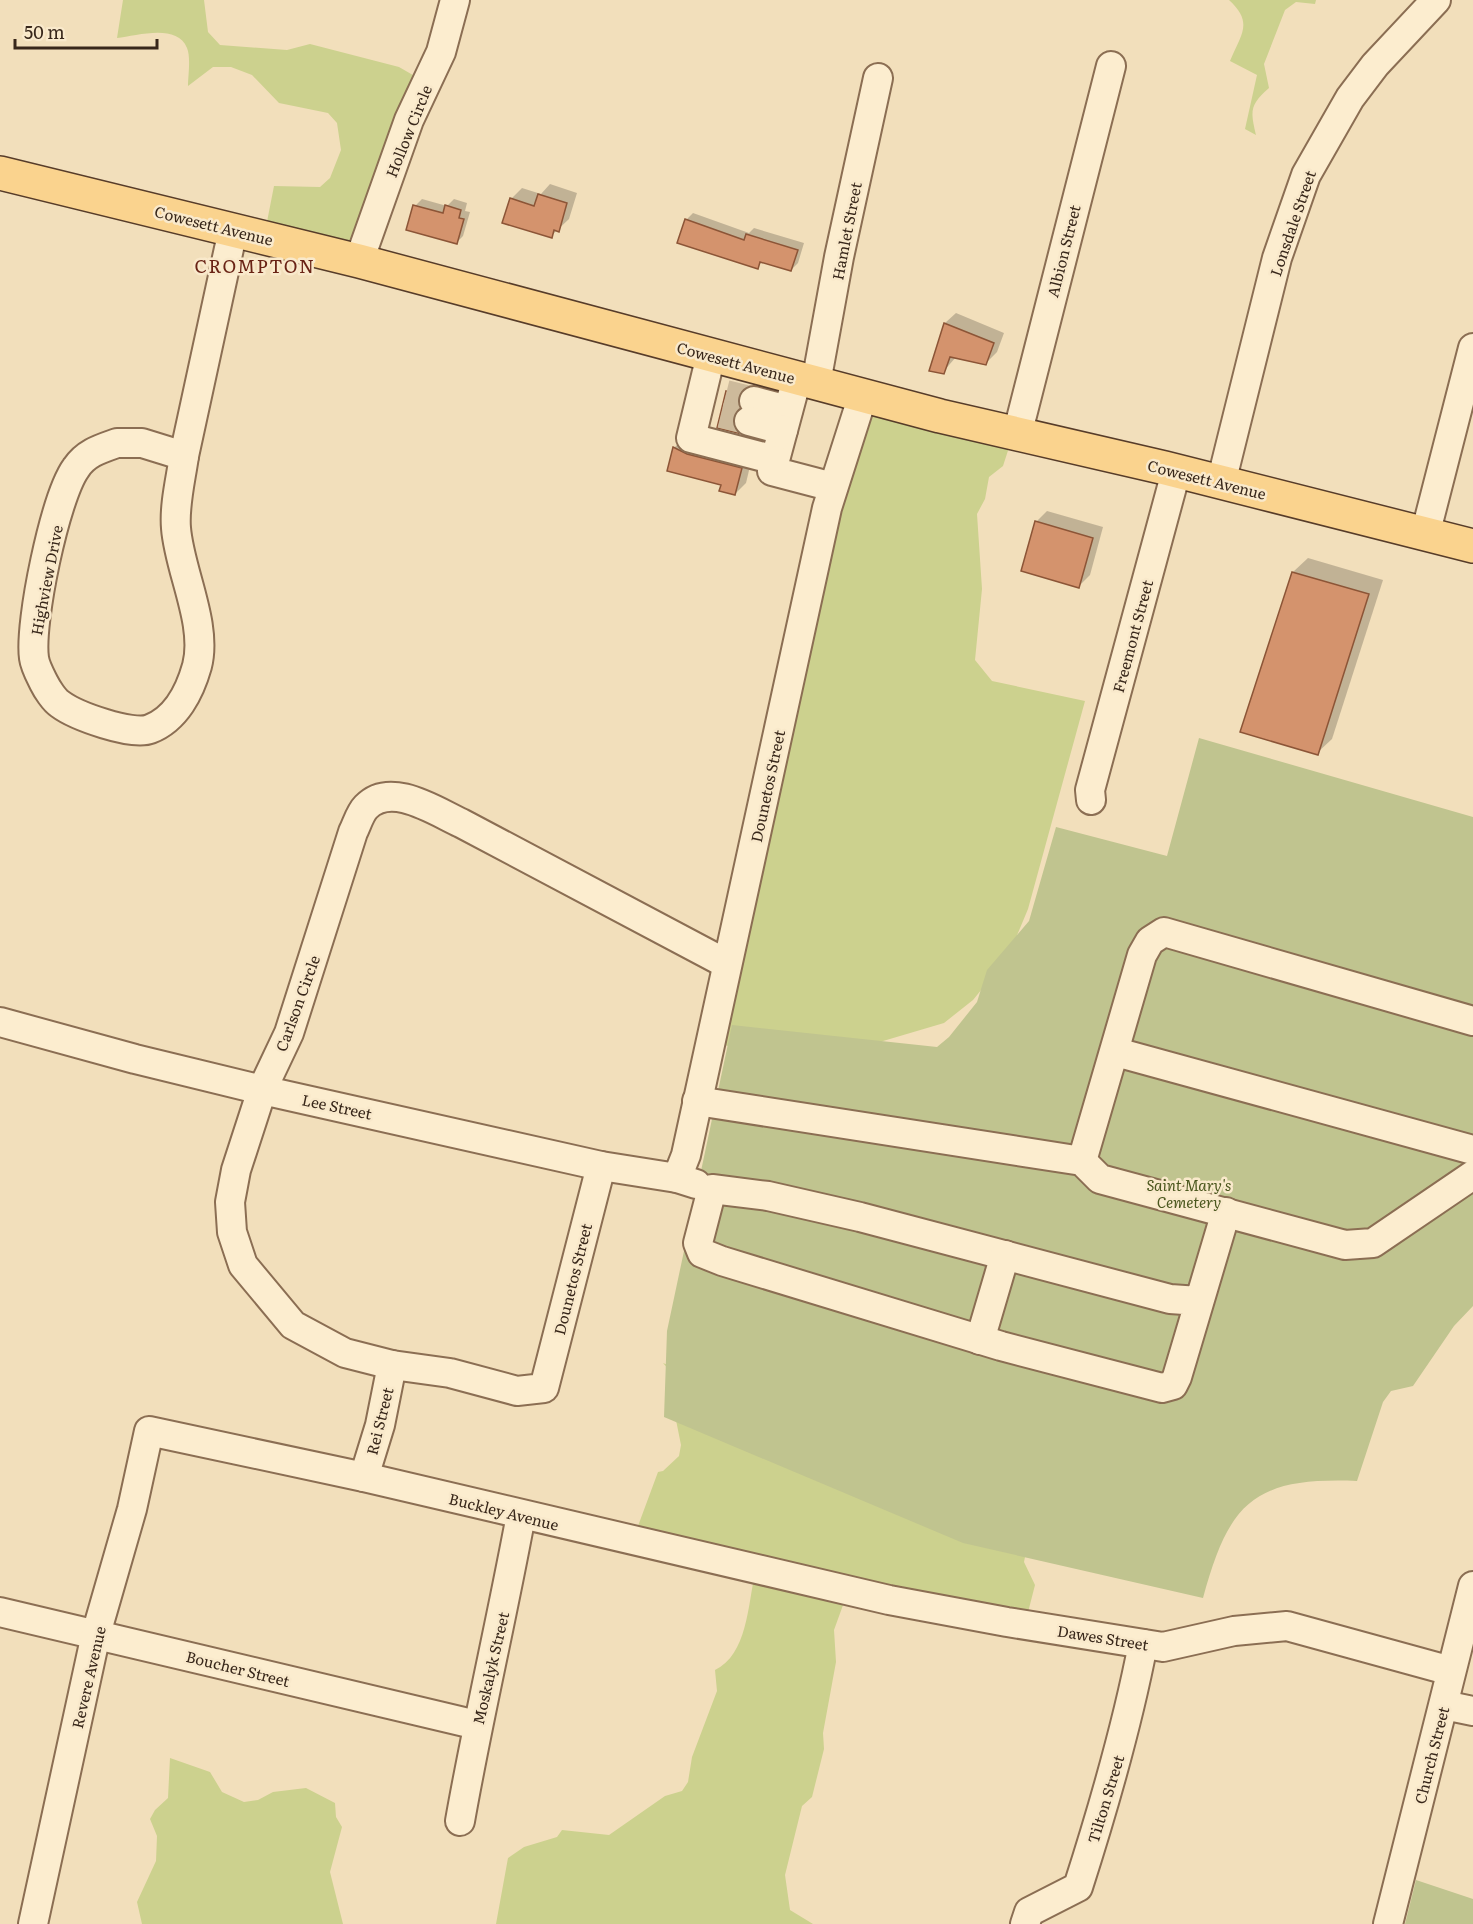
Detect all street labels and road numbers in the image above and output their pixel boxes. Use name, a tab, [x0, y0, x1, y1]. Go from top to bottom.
street label: Hollow Circle	[379, 81, 437, 181]
street label: Lonsdale Street	[1263, 167, 1321, 279]
street label: Hamlet Street	[825, 180, 867, 282]
street label: Cowesett Avenue	[152, 199, 276, 251]
street label: Albion Street	[1040, 202, 1086, 300]
street label: Cowesett Avenue	[674, 335, 798, 389]
street label: Cowesett Avenue	[1145, 453, 1269, 505]
street label: Highview Drive	[24, 523, 68, 637]
street label: Freemont Street	[1106, 577, 1158, 695]
street label: Dounetos Street	[744, 728, 790, 844]
street label: Carlson Circle	[269, 951, 325, 1054]
street label: Lee Street	[300, 1087, 374, 1125]
street label: Dounetos Street	[547, 1221, 597, 1337]
street label: Rei Street	[359, 1385, 399, 1457]
street label: Buckley Avenue	[447, 1486, 562, 1536]
street label: Moskalyk Street	[466, 1609, 514, 1727]
street label: Dawes Street	[1056, 1618, 1150, 1656]
street label: Revere Avenue	[65, 1623, 111, 1731]
street label: Boucher Street	[184, 1644, 292, 1692]
street label: Church Street	[1408, 1704, 1454, 1806]
street label: Tilton Street	[1081, 1752, 1129, 1846]

